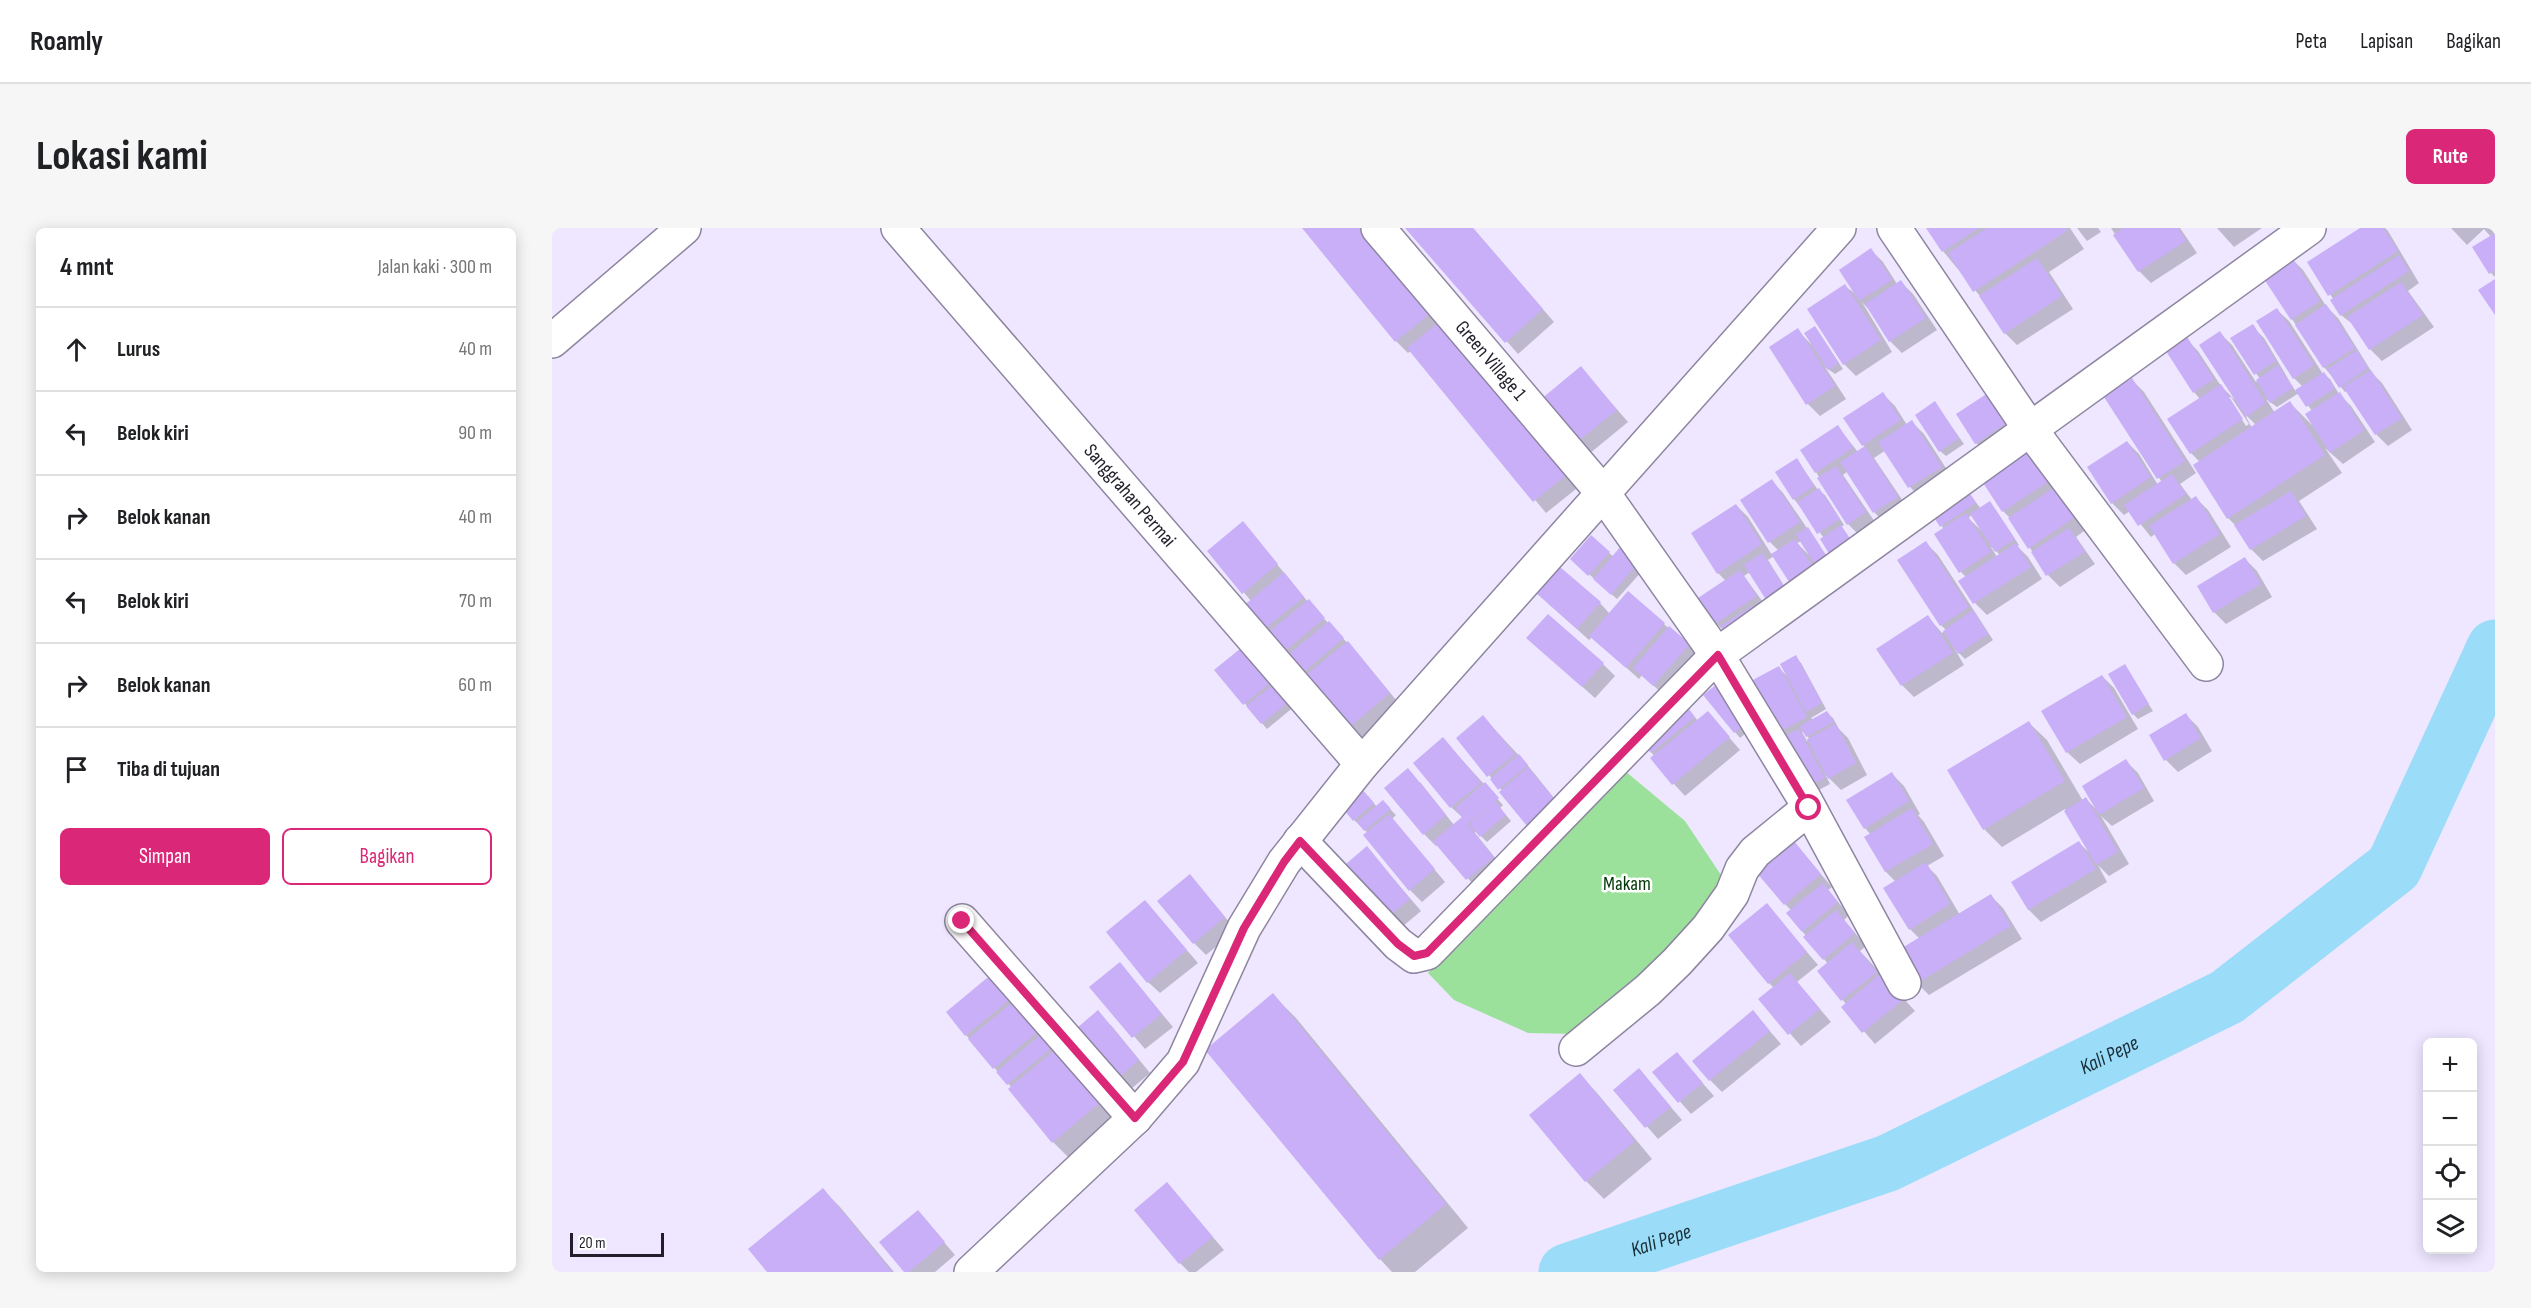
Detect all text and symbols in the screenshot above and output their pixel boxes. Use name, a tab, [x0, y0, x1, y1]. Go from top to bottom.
text: Roamly	[30, 25, 103, 58]
text: Peta	[2296, 29, 2327, 54]
text: Lapisan	[2360, 29, 2413, 54]
text: Bagikan	[2446, 29, 2501, 54]
button: Rute	[2406, 129, 2495, 184]
text: Lokasi kami	[36, 131, 208, 182]
text: 4 mnt	[60, 252, 114, 283]
text: Jalan kaki · 300 m	[378, 255, 492, 279]
street label: Green Village 1	[1450, 316, 1531, 406]
icon: ahead	[60, 333, 93, 366]
text: Lurus	[117, 336, 160, 363]
text: 40 m	[459, 337, 492, 361]
icon: left	[60, 417, 93, 450]
text: Belok kiri	[117, 420, 189, 447]
text: 90 m	[458, 421, 492, 445]
street label: Sanggrahan Permai	[1079, 439, 1181, 552]
icon: right	[60, 501, 93, 534]
text: Belok kanan	[117, 504, 210, 531]
text: 40 m	[459, 505, 492, 529]
icon: left	[60, 585, 93, 618]
text: Belok kiri	[117, 588, 189, 615]
text: 70 m	[459, 589, 492, 613]
icon: right	[60, 669, 93, 702]
text: Belok kanan	[117, 672, 210, 699]
text: 60 m	[458, 673, 492, 697]
icon: arrive	[60, 753, 93, 786]
text: Tiba di tujuan	[117, 756, 220, 783]
route start	[1795, 794, 1821, 820]
button: Simpan	[60, 828, 270, 885]
button: Bagikan	[282, 828, 492, 885]
park label: Makam	[1603, 872, 1651, 896]
route end	[948, 907, 974, 933]
water label: Kali Pepe	[2075, 1030, 2142, 1080]
map controls	[2423, 1038, 2477, 1254]
button: +	[2423, 1038, 2477, 1092]
button: −	[2423, 1092, 2477, 1146]
button: locate	[2423, 1146, 2477, 1200]
button: layers	[2423, 1200, 2477, 1254]
water label: Kali Pepe	[1627, 1218, 1694, 1262]
scale bar	[570, 1230, 664, 1258]
text: 20 m	[579, 1234, 606, 1253]

